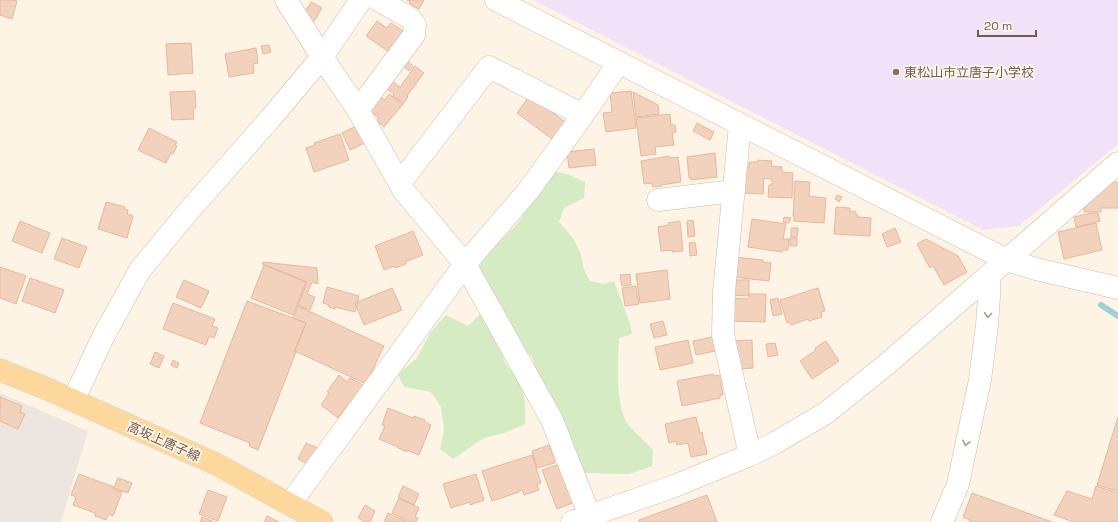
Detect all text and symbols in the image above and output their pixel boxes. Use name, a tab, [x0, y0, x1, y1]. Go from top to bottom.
scale bar	[978, 12, 1036, 38]
text: 20 m	[984, 18, 1012, 34]
place label: 東松山市立唐子小学校	[904, 64, 1034, 81]
marker: 東松山市立唐子小学校	[891, 67, 901, 77]
one-way arrow	[983, 312, 992, 318]
street label: 高坂上唐子線	[125, 418, 203, 465]
one-way arrow	[963, 440, 971, 446]

